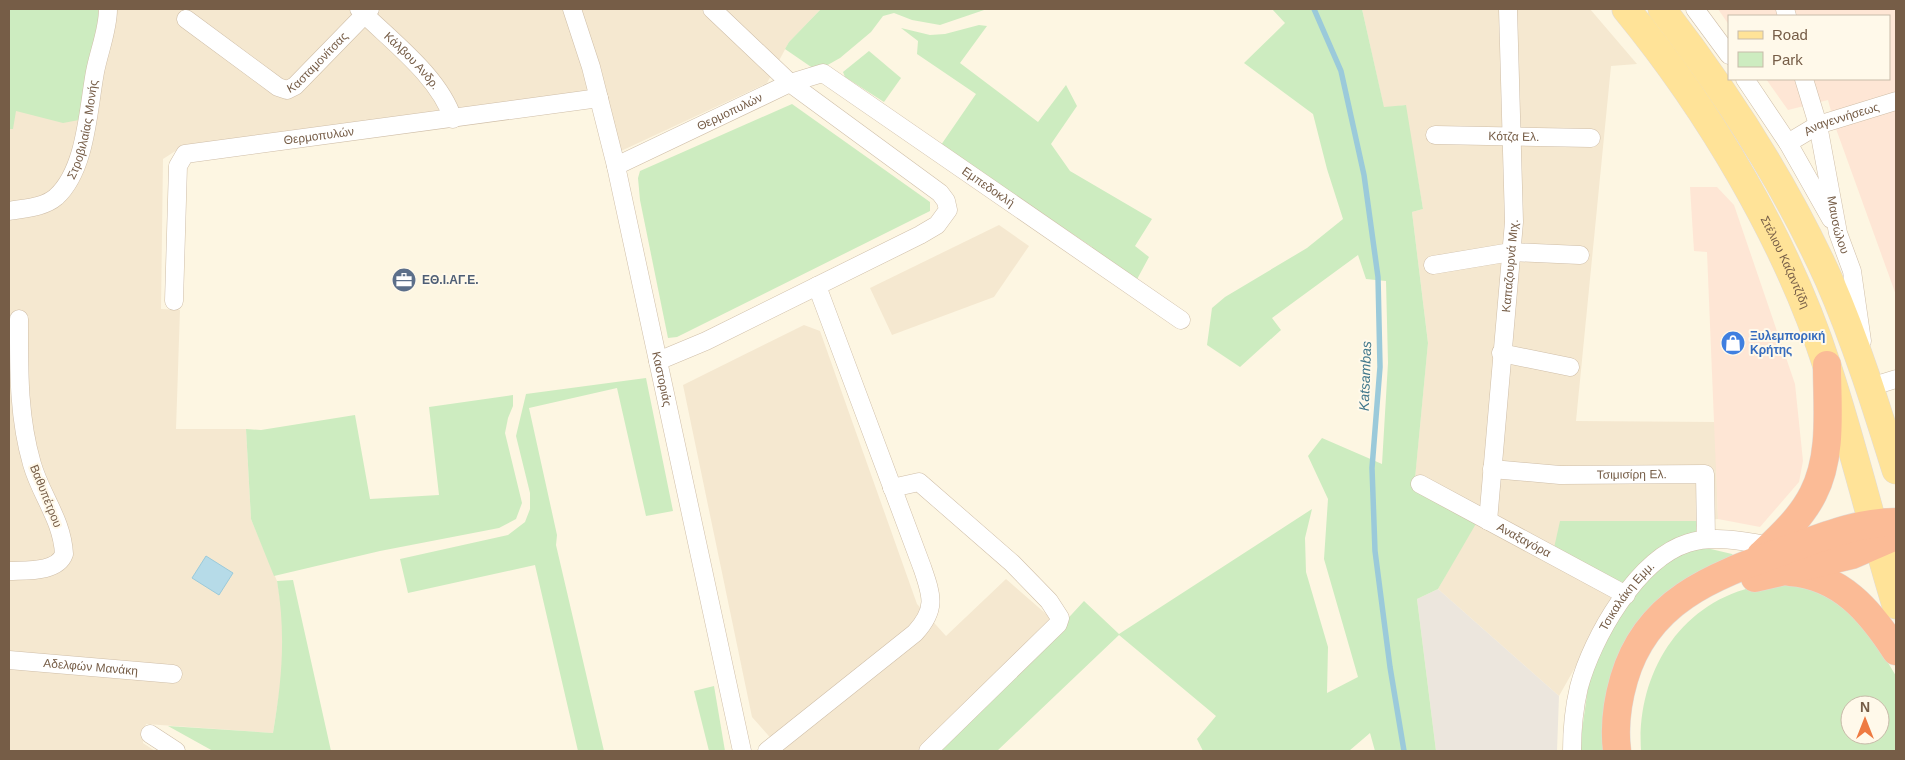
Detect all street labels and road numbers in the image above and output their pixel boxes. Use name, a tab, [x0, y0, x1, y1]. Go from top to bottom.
street label: Κασταμονίτσας	[285, 29, 351, 96]
street label: Κάλβου Ανδρ.	[381, 29, 443, 92]
street label: Στροβιλαίας Μονής	[64, 79, 101, 182]
street label: Θερμοπυλών	[695, 90, 765, 133]
street label: Αναγεννήσεως	[1801, 100, 1881, 139]
street label: Θερμοπυλών	[283, 124, 355, 148]
street label: Κότζα Ελ.	[1488, 129, 1540, 144]
street label: Εμπεδοκλή	[959, 164, 1017, 210]
street label: Μαυσώλου	[1824, 195, 1852, 256]
street label: Στέλιου Καζαντζίδη	[1757, 214, 1812, 311]
street label: Καπαζουρνά Μιχ.	[1499, 219, 1521, 313]
street label: Καστοριάς	[649, 350, 675, 408]
street label: Βαθυπέτρου	[27, 462, 65, 530]
street label: Τσιμισίρη Ελ.	[1597, 467, 1667, 482]
street label: Αναξαγόρα	[1495, 520, 1553, 560]
street label: Τσικαλάκη Εμμ.	[1596, 559, 1657, 633]
street label: Αδελφών Μανάκη	[43, 656, 139, 678]

